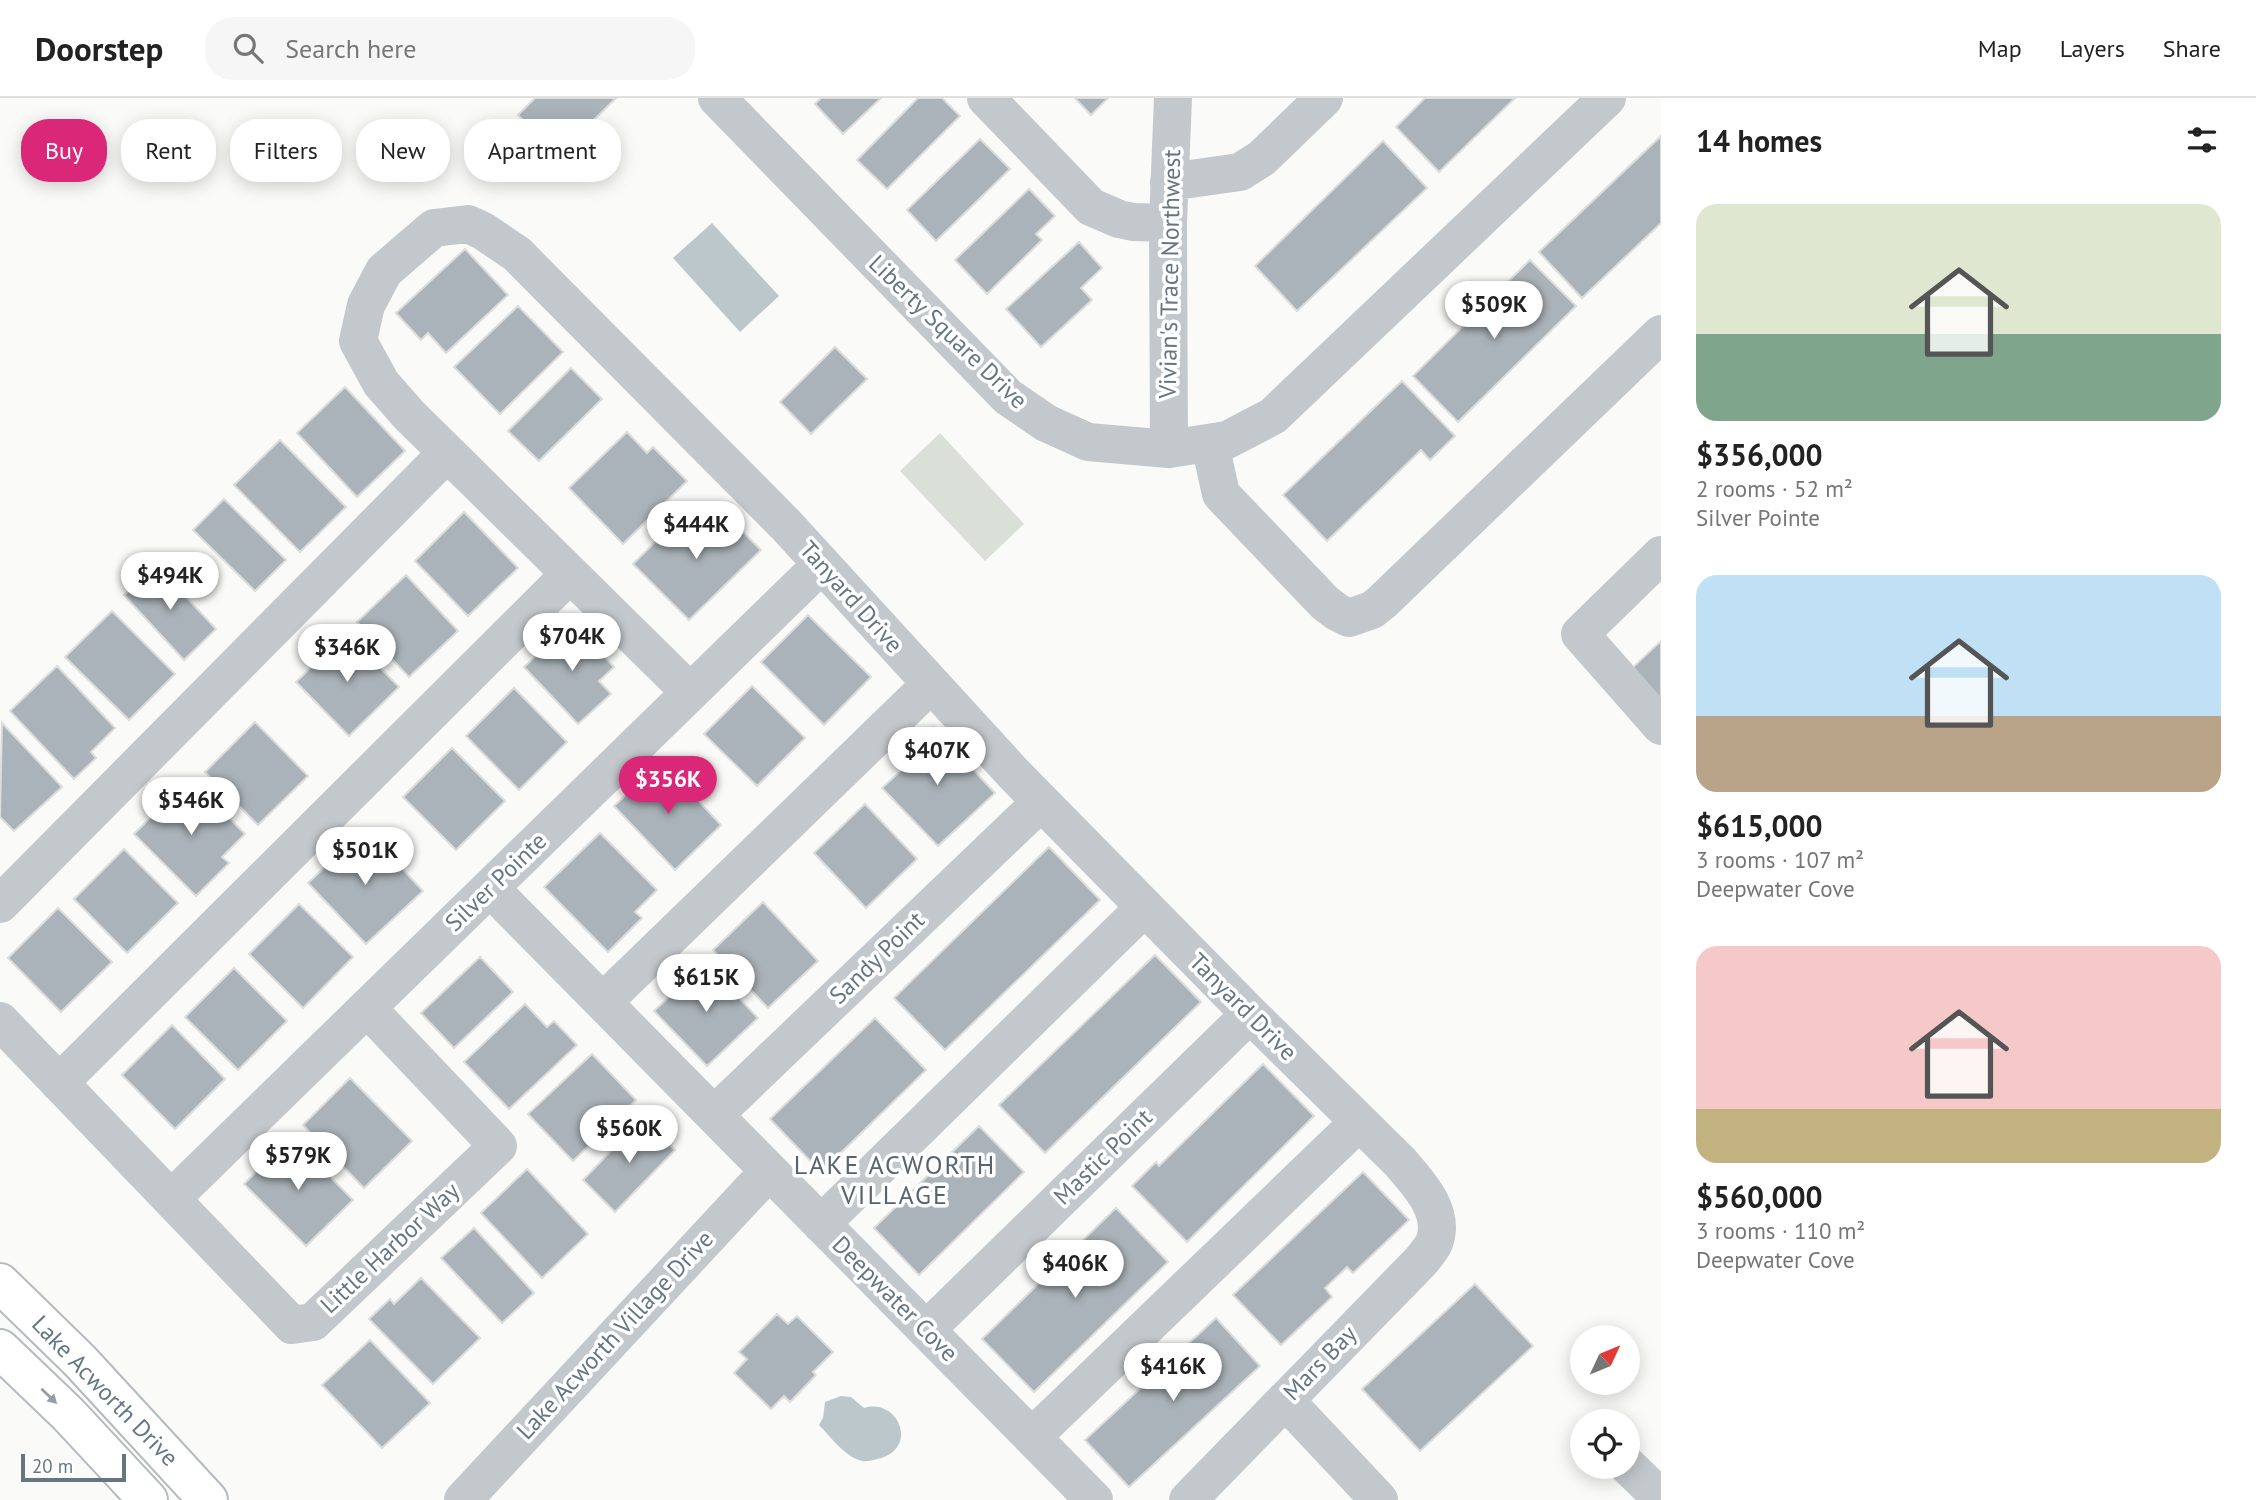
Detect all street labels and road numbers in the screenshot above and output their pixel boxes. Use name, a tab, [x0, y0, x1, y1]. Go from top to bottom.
street label: Vivian's Trace Northwest	[1152, 149, 1187, 400]
street label: Liberty Square Drive	[862, 248, 1034, 415]
street label: Tanyard Drive	[793, 534, 910, 659]
street label: Silver Pointe	[438, 826, 553, 938]
street label: Sandy Point	[823, 905, 931, 1011]
street label: Tanyard Drive	[1183, 946, 1304, 1067]
street label: Mastic Point	[1047, 1102, 1158, 1211]
street label: Little Harbor Way	[314, 1175, 466, 1320]
street label: Lake Acworth Village Drive	[510, 1224, 720, 1446]
street label: Deepwater Cove	[826, 1229, 965, 1368]
street label: Lake Acworth Drive	[25, 1309, 185, 1473]
street label: Mars Bay	[1276, 1319, 1363, 1407]

